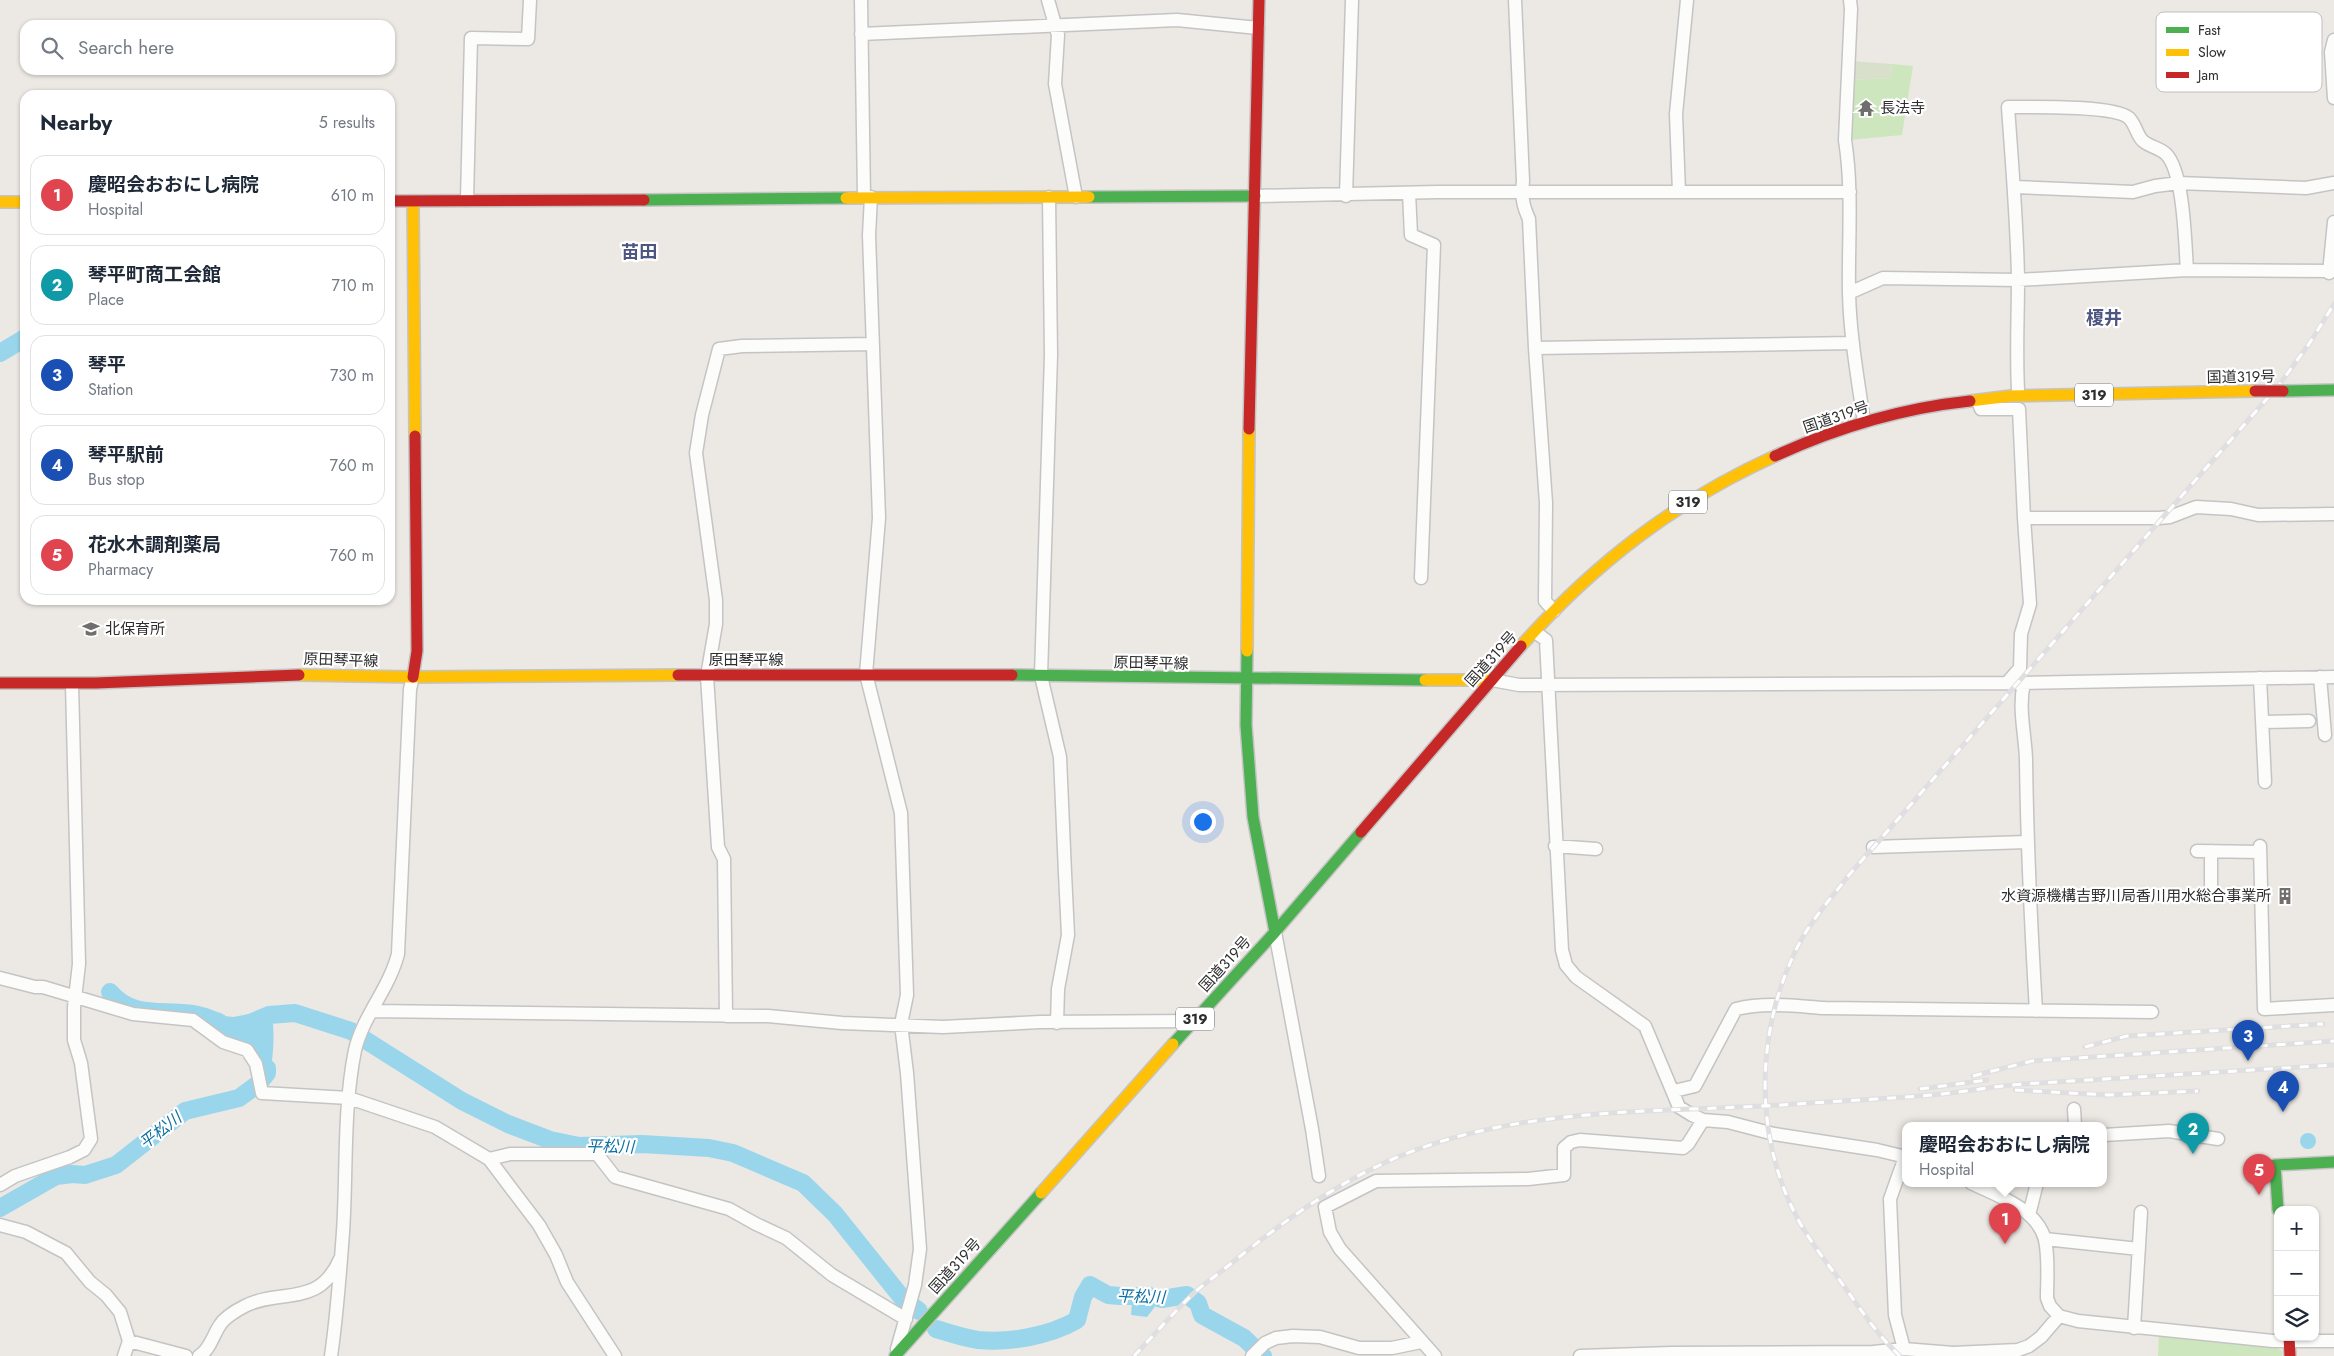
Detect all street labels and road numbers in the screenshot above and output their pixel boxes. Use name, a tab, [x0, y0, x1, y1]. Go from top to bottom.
street label: 国道319号	[2207, 365, 2275, 389]
road number: 319	[2075, 384, 2113, 406]
street label: 国道319号	[1800, 395, 1872, 439]
road number: 319	[1669, 491, 1707, 514]
street label: 国道319号	[1460, 626, 1522, 692]
street label: 原田琴平線	[303, 648, 379, 672]
street label: 原田琴平線	[708, 649, 784, 671]
street label: 原田琴平線	[1113, 651, 1189, 675]
street label: 国道319号	[1194, 931, 1256, 997]
road number: 319	[1176, 1008, 1214, 1030]
street label: 国道319号	[924, 1233, 986, 1299]

